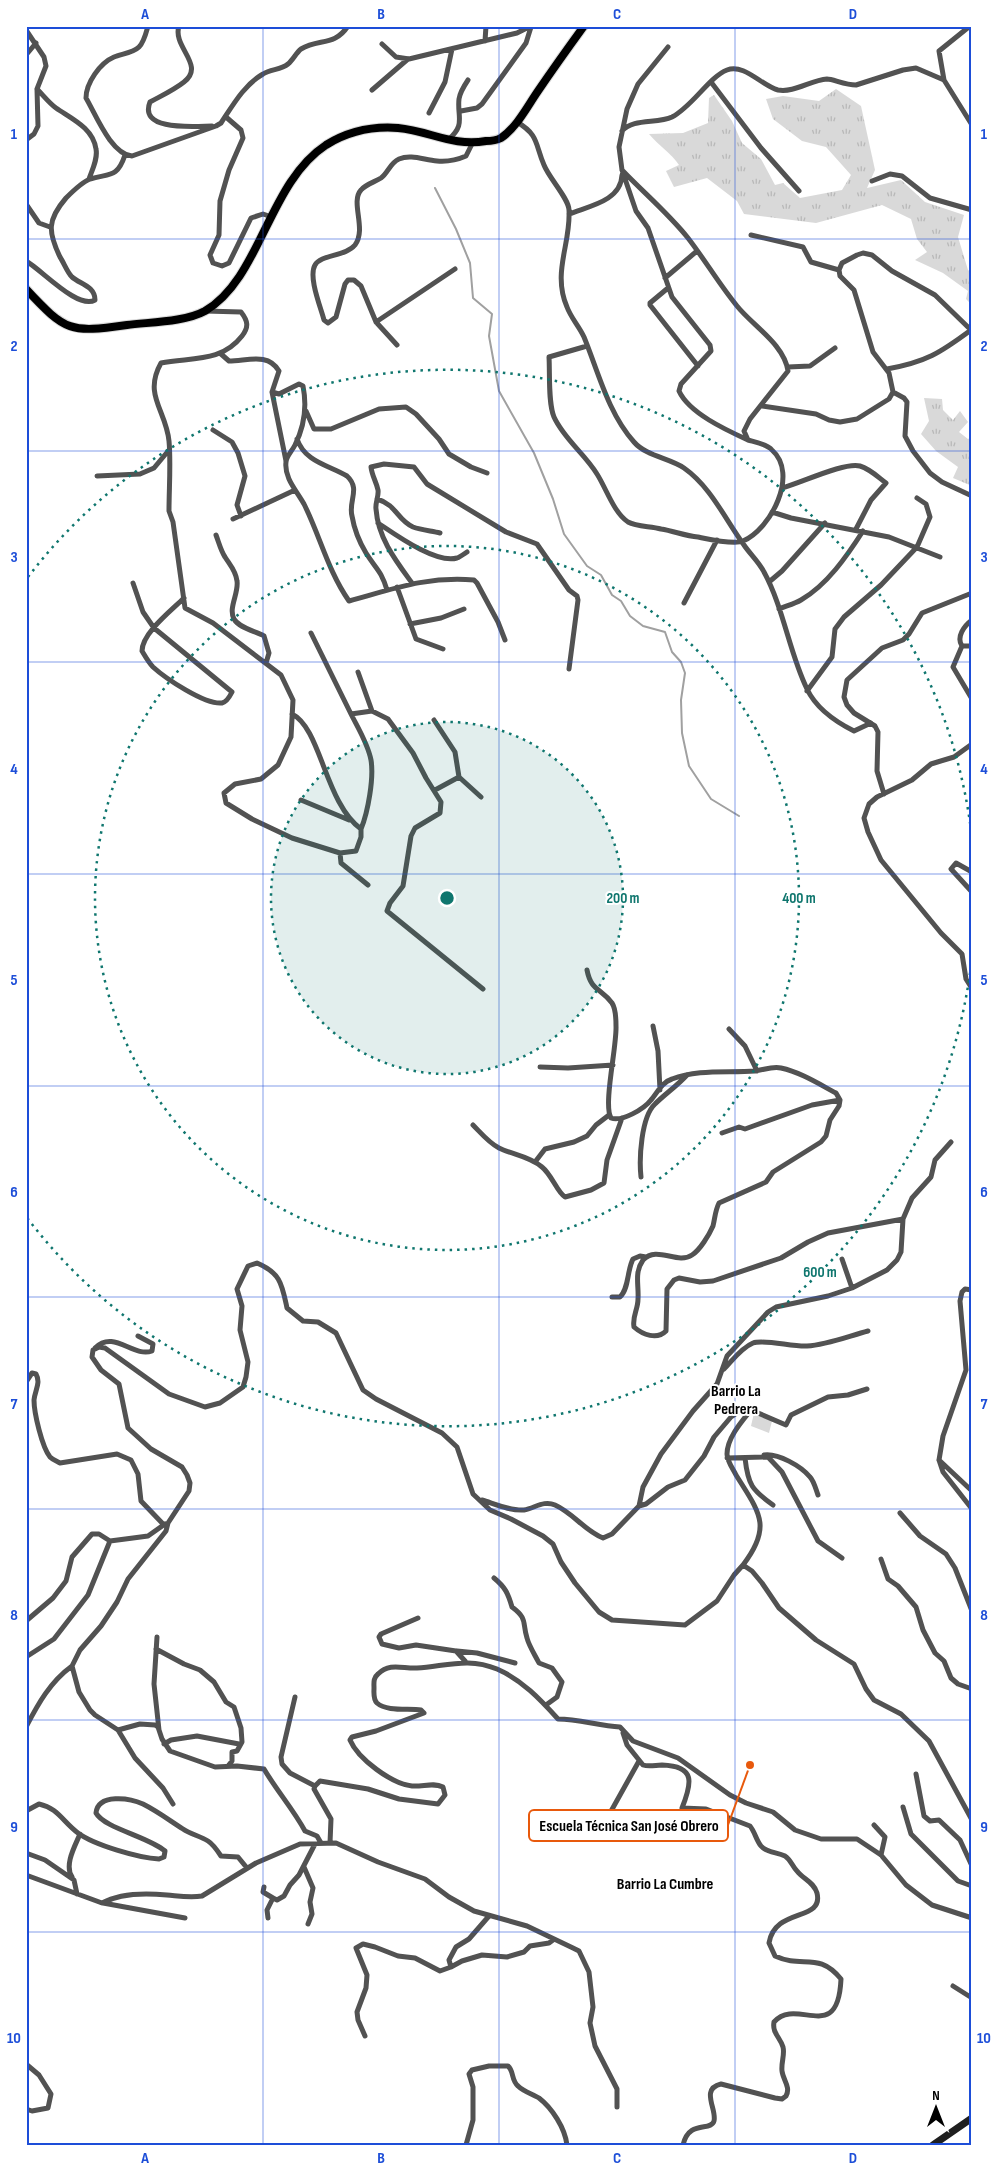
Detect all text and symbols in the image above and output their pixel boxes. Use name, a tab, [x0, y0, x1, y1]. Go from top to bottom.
text: A	[140, 5, 149, 24]
text: B	[377, 5, 385, 24]
text: C	[613, 5, 621, 24]
text: D	[849, 5, 857, 24]
text: 1	[11, 125, 18, 144]
text: 1	[981, 125, 988, 144]
text: 2	[10, 337, 18, 356]
text: 2	[980, 337, 988, 356]
text: 3	[10, 548, 18, 567]
text: 3	[980, 548, 988, 567]
text: 4	[10, 760, 18, 779]
text: 4	[980, 760, 988, 779]
centre of rings	[438, 889, 456, 907]
text: 200 m	[606, 889, 640, 908]
text: 400 m	[782, 889, 816, 908]
text: 5	[10, 971, 18, 990]
text: 5	[980, 971, 988, 990]
text: 6	[10, 1183, 18, 1202]
text: 6	[980, 1183, 988, 1202]
text: 600 m	[803, 1263, 837, 1282]
district label: Barrio La Pedrera	[711, 1382, 761, 1419]
text: 7	[11, 1395, 18, 1414]
text: 7	[981, 1395, 988, 1414]
text: 8	[10, 1606, 18, 1625]
text: 8	[980, 1606, 988, 1625]
callout: Escuela Técnica San José Obrero	[529, 1810, 728, 1841]
text: Escuela Técnica San José Obrero	[539, 1817, 719, 1836]
text: 9	[10, 1818, 18, 1837]
text: 9	[980, 1818, 988, 1837]
district label: Barrio La Cumbre	[617, 1875, 713, 1894]
text: 10	[7, 2029, 21, 2048]
text: 10	[977, 2029, 991, 2048]
north arrow	[910, 2084, 960, 2134]
text: N	[932, 2087, 940, 2104]
text: A	[140, 2149, 149, 2168]
text: B	[377, 2149, 385, 2168]
text: C	[613, 2149, 621, 2168]
text: D	[849, 2149, 857, 2168]

